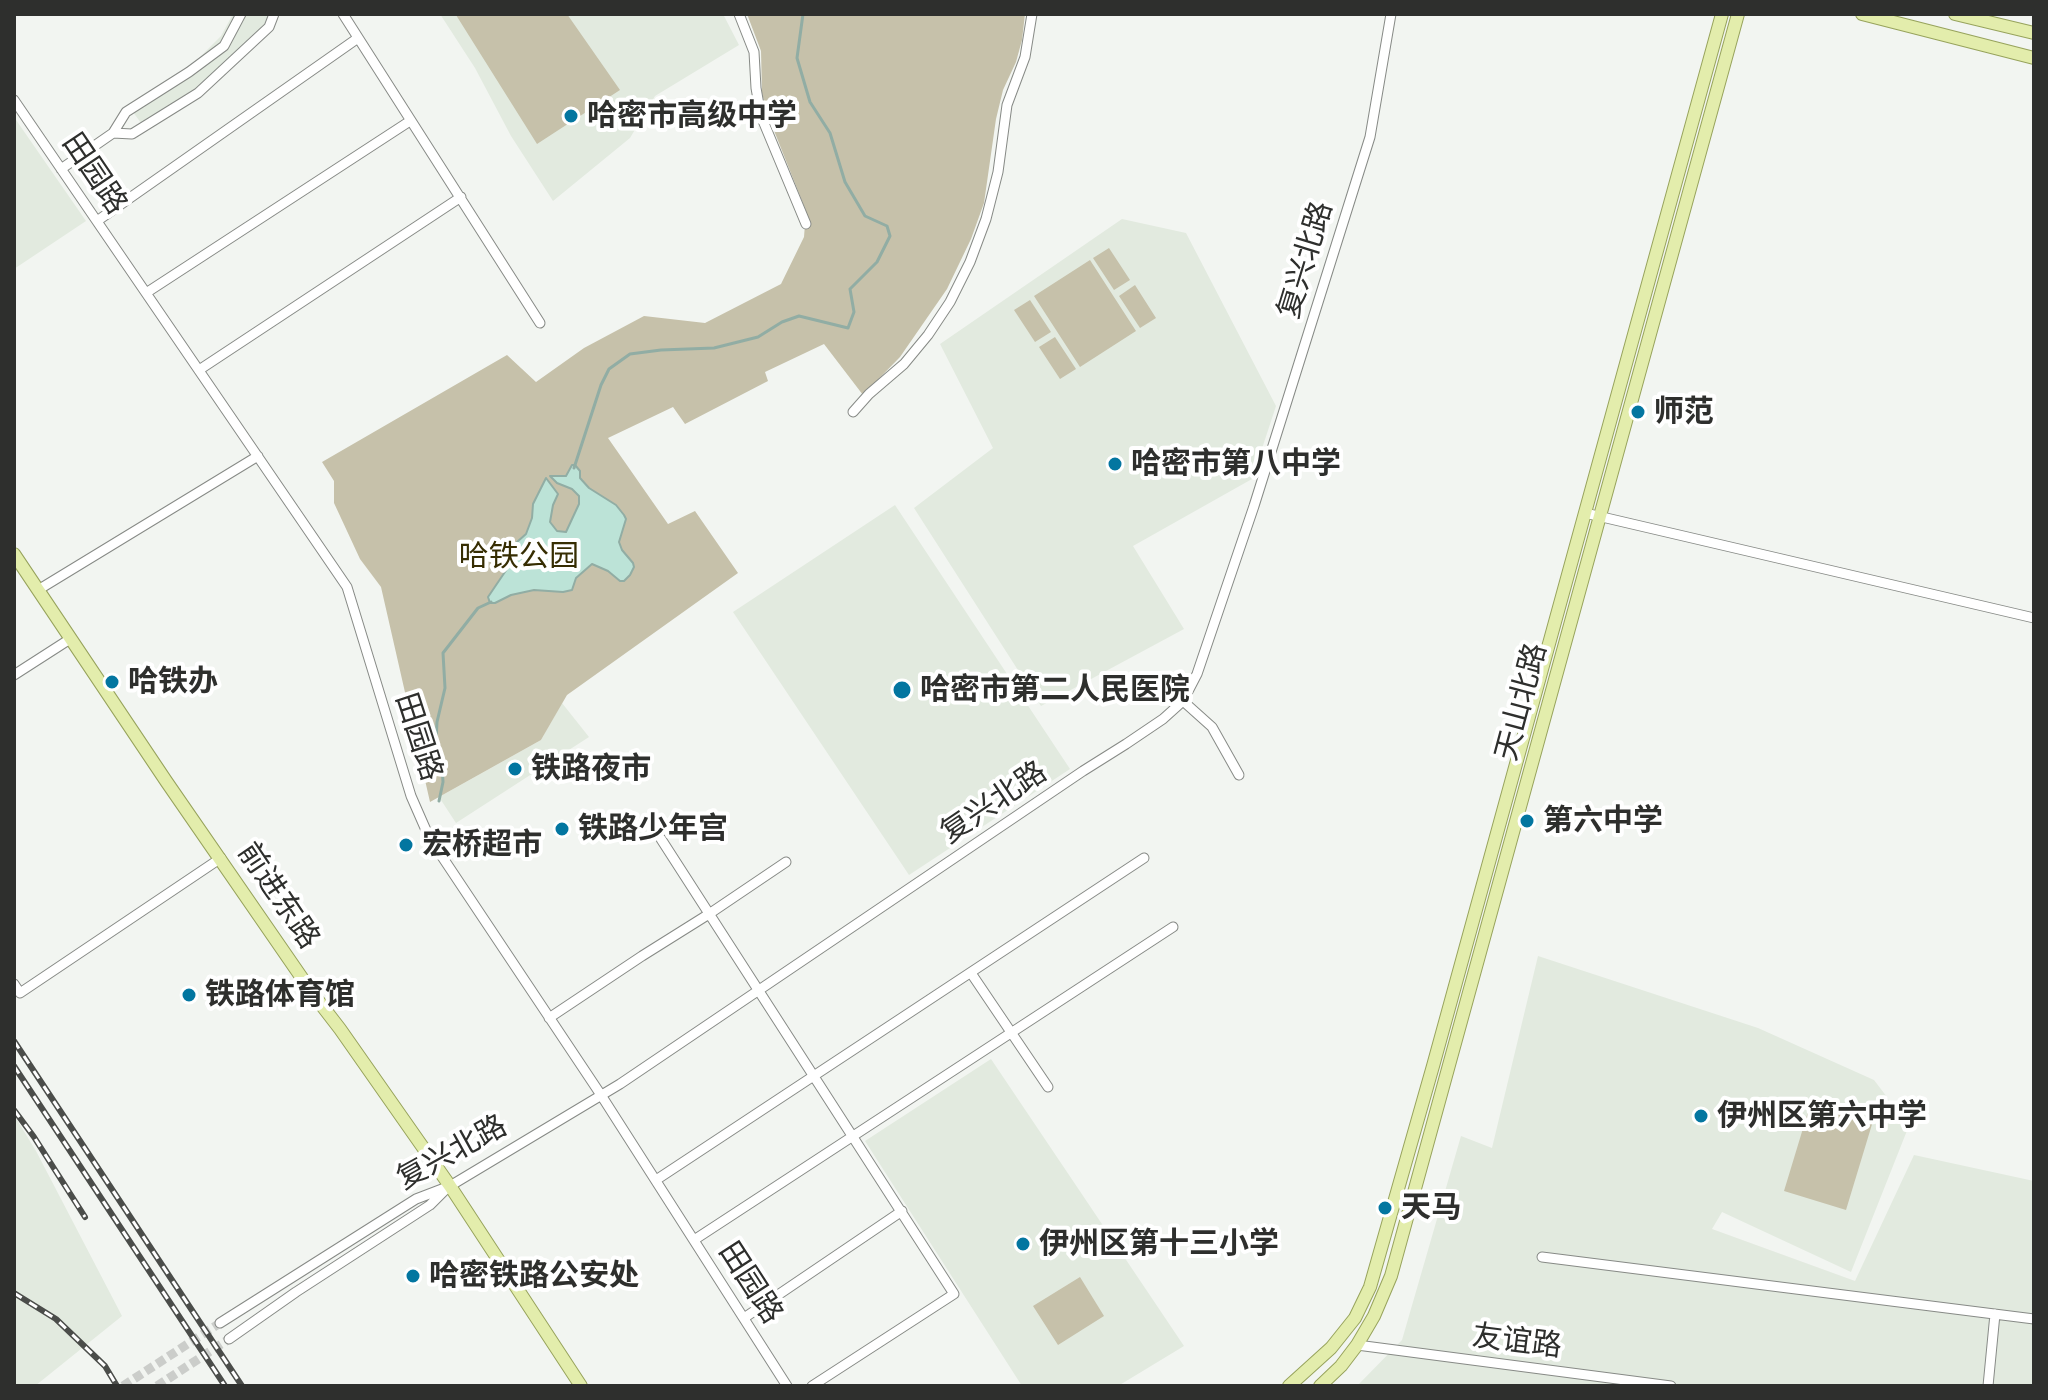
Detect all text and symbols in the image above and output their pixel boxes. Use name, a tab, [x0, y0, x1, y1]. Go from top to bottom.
place label: 哈密市高级中学	[587, 98, 797, 134]
marker: 哈密市高级中学	[562, 107, 580, 125]
street label: 田园路	[54, 127, 134, 221]
street label: 复兴北路	[1271, 197, 1341, 323]
place label: 师范	[1654, 394, 1714, 430]
marker: 师范	[1629, 403, 1647, 421]
place label: 哈密市第八中学	[1131, 446, 1341, 482]
marker: 哈密市第八中学	[1106, 455, 1124, 473]
park label: 哈铁公园	[459, 539, 579, 575]
street label: 天山北路	[1489, 639, 1555, 765]
place label: 哈铁办	[128, 664, 218, 700]
place label: 哈密市第二人民医院	[920, 672, 1190, 708]
marker: 哈铁办	[103, 673, 121, 691]
marker: 哈密市第二人民医院	[891, 679, 913, 701]
street label: 田园路	[387, 689, 449, 785]
place label: 铁路夜市	[531, 751, 651, 787]
street label: 复兴北路	[934, 755, 1054, 851]
marker: 铁路夜市	[506, 760, 524, 778]
place label: 第六中学	[1543, 803, 1663, 839]
place label: 铁路少年宫	[578, 811, 728, 847]
marker: 第六中学	[1518, 812, 1536, 830]
marker: 铁路少年宫	[553, 820, 571, 838]
place label: 宏桥超市	[422, 827, 542, 863]
street label: 前进东路	[230, 836, 326, 956]
marker: 宏桥超市	[397, 836, 415, 854]
place label: 铁路体育馆	[205, 977, 355, 1013]
marker: 铁路体育馆	[180, 986, 198, 1004]
place label: 伊州区第六中学	[1717, 1098, 1927, 1134]
marker: 伊州区第六中学	[1692, 1107, 1710, 1125]
street label: 复兴北路	[391, 1108, 513, 1198]
place label: 天马	[1401, 1190, 1461, 1226]
marker: 天马	[1376, 1199, 1394, 1217]
place label: 伊州区第十三小学	[1039, 1226, 1279, 1262]
street label: 田园路	[710, 1235, 790, 1331]
marker: 伊州区第十三小学	[1014, 1235, 1032, 1253]
place label: 哈密铁路公安处	[429, 1258, 639, 1294]
marker: 哈密铁路公安处	[404, 1267, 422, 1285]
street label: 友谊路	[1470, 1319, 1564, 1365]

